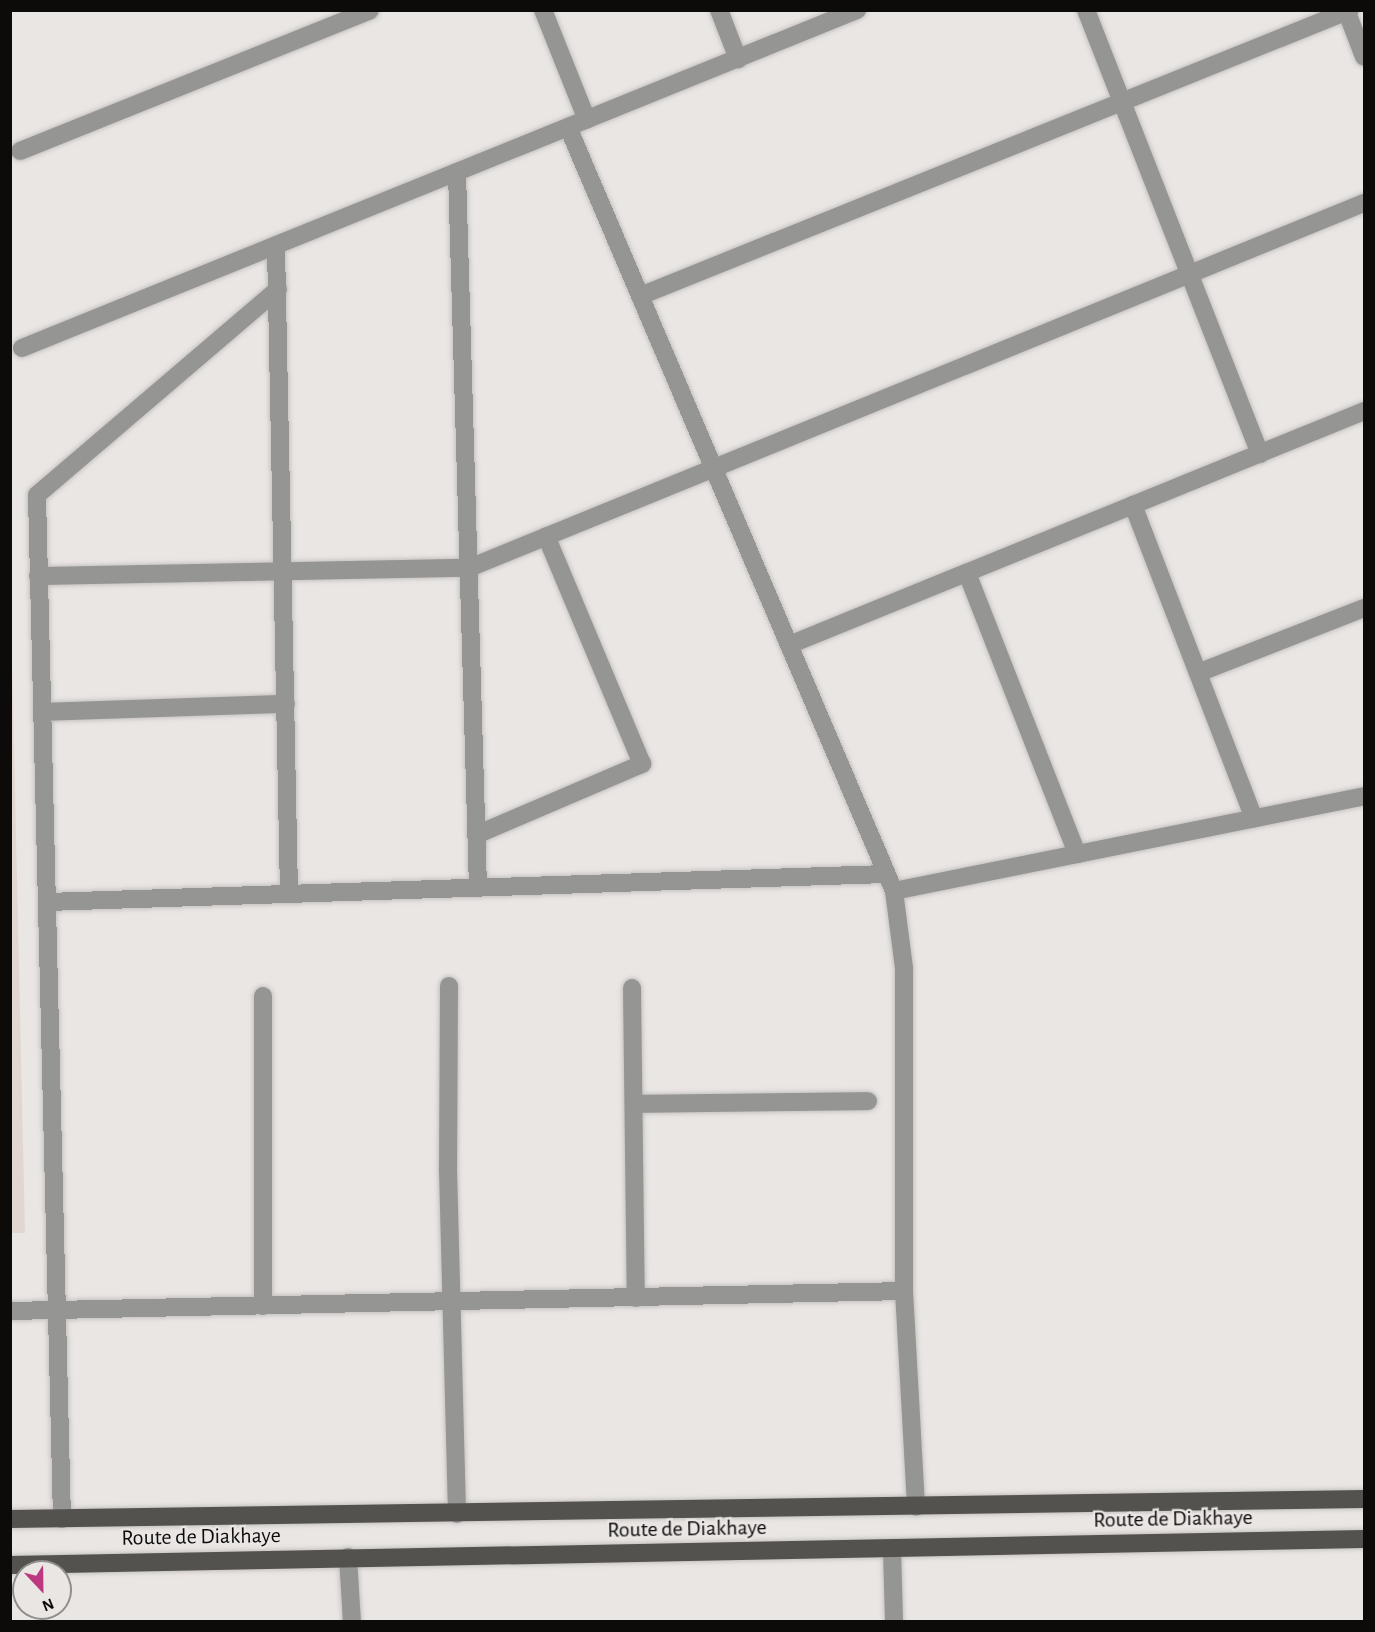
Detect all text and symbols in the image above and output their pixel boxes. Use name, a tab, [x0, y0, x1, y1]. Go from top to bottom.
street label: Route de Diakhaye	[1093, 1504, 1253, 1534]
street label: Route de Diakhaye	[607, 1514, 767, 1544]
street label: Route de Diakhaye	[121, 1522, 281, 1552]
north arrow	[12, 1560, 72, 1620]
text: N	[40, 1595, 56, 1614]

